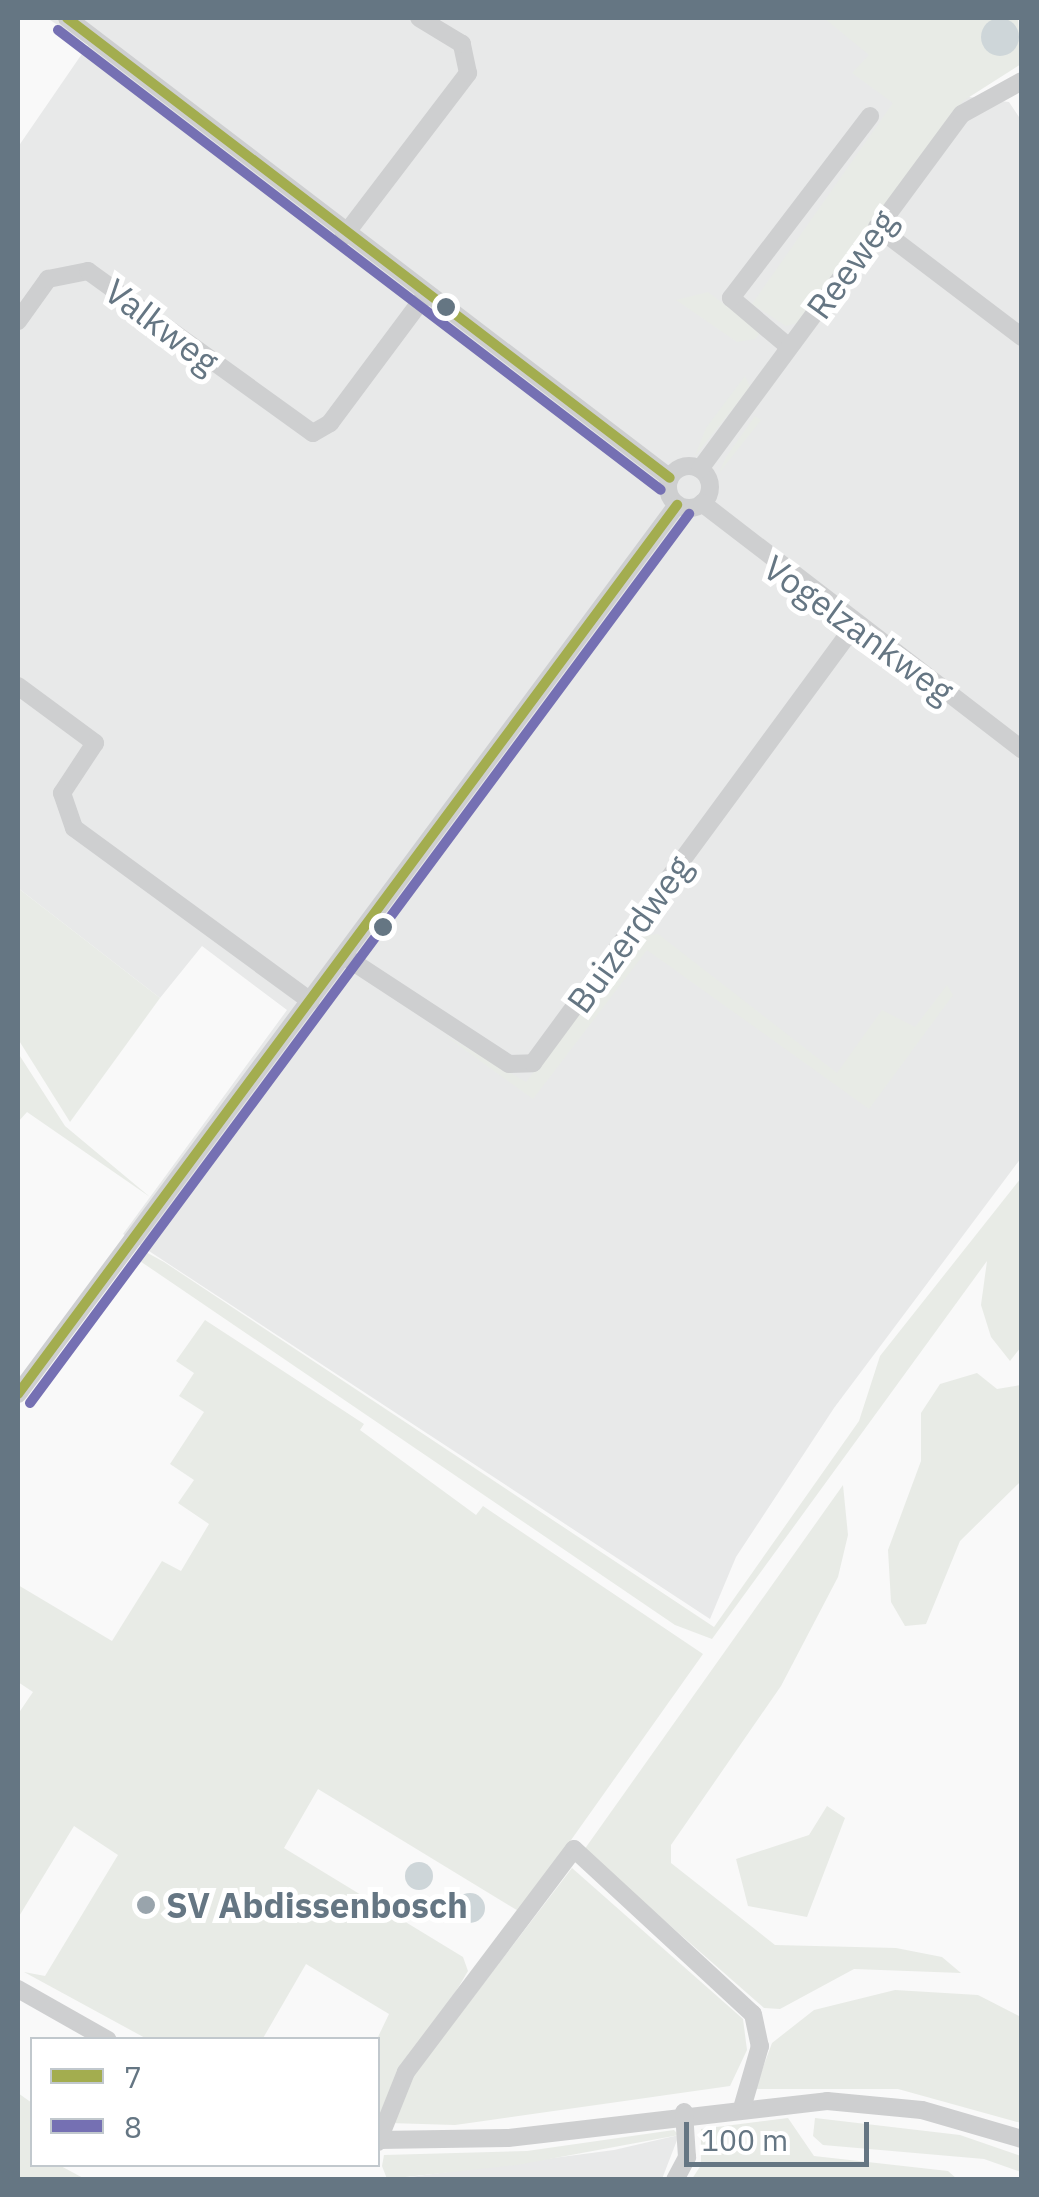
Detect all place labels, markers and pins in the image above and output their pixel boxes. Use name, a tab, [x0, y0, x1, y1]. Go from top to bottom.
unlabelled marker	[436, 297, 456, 317]
unlabelled marker	[373, 917, 393, 937]
place label: SV Abdissenbosch	[166, 1884, 468, 1926]
marker: SV Abdissenbosch	[135, 1894, 157, 1916]

